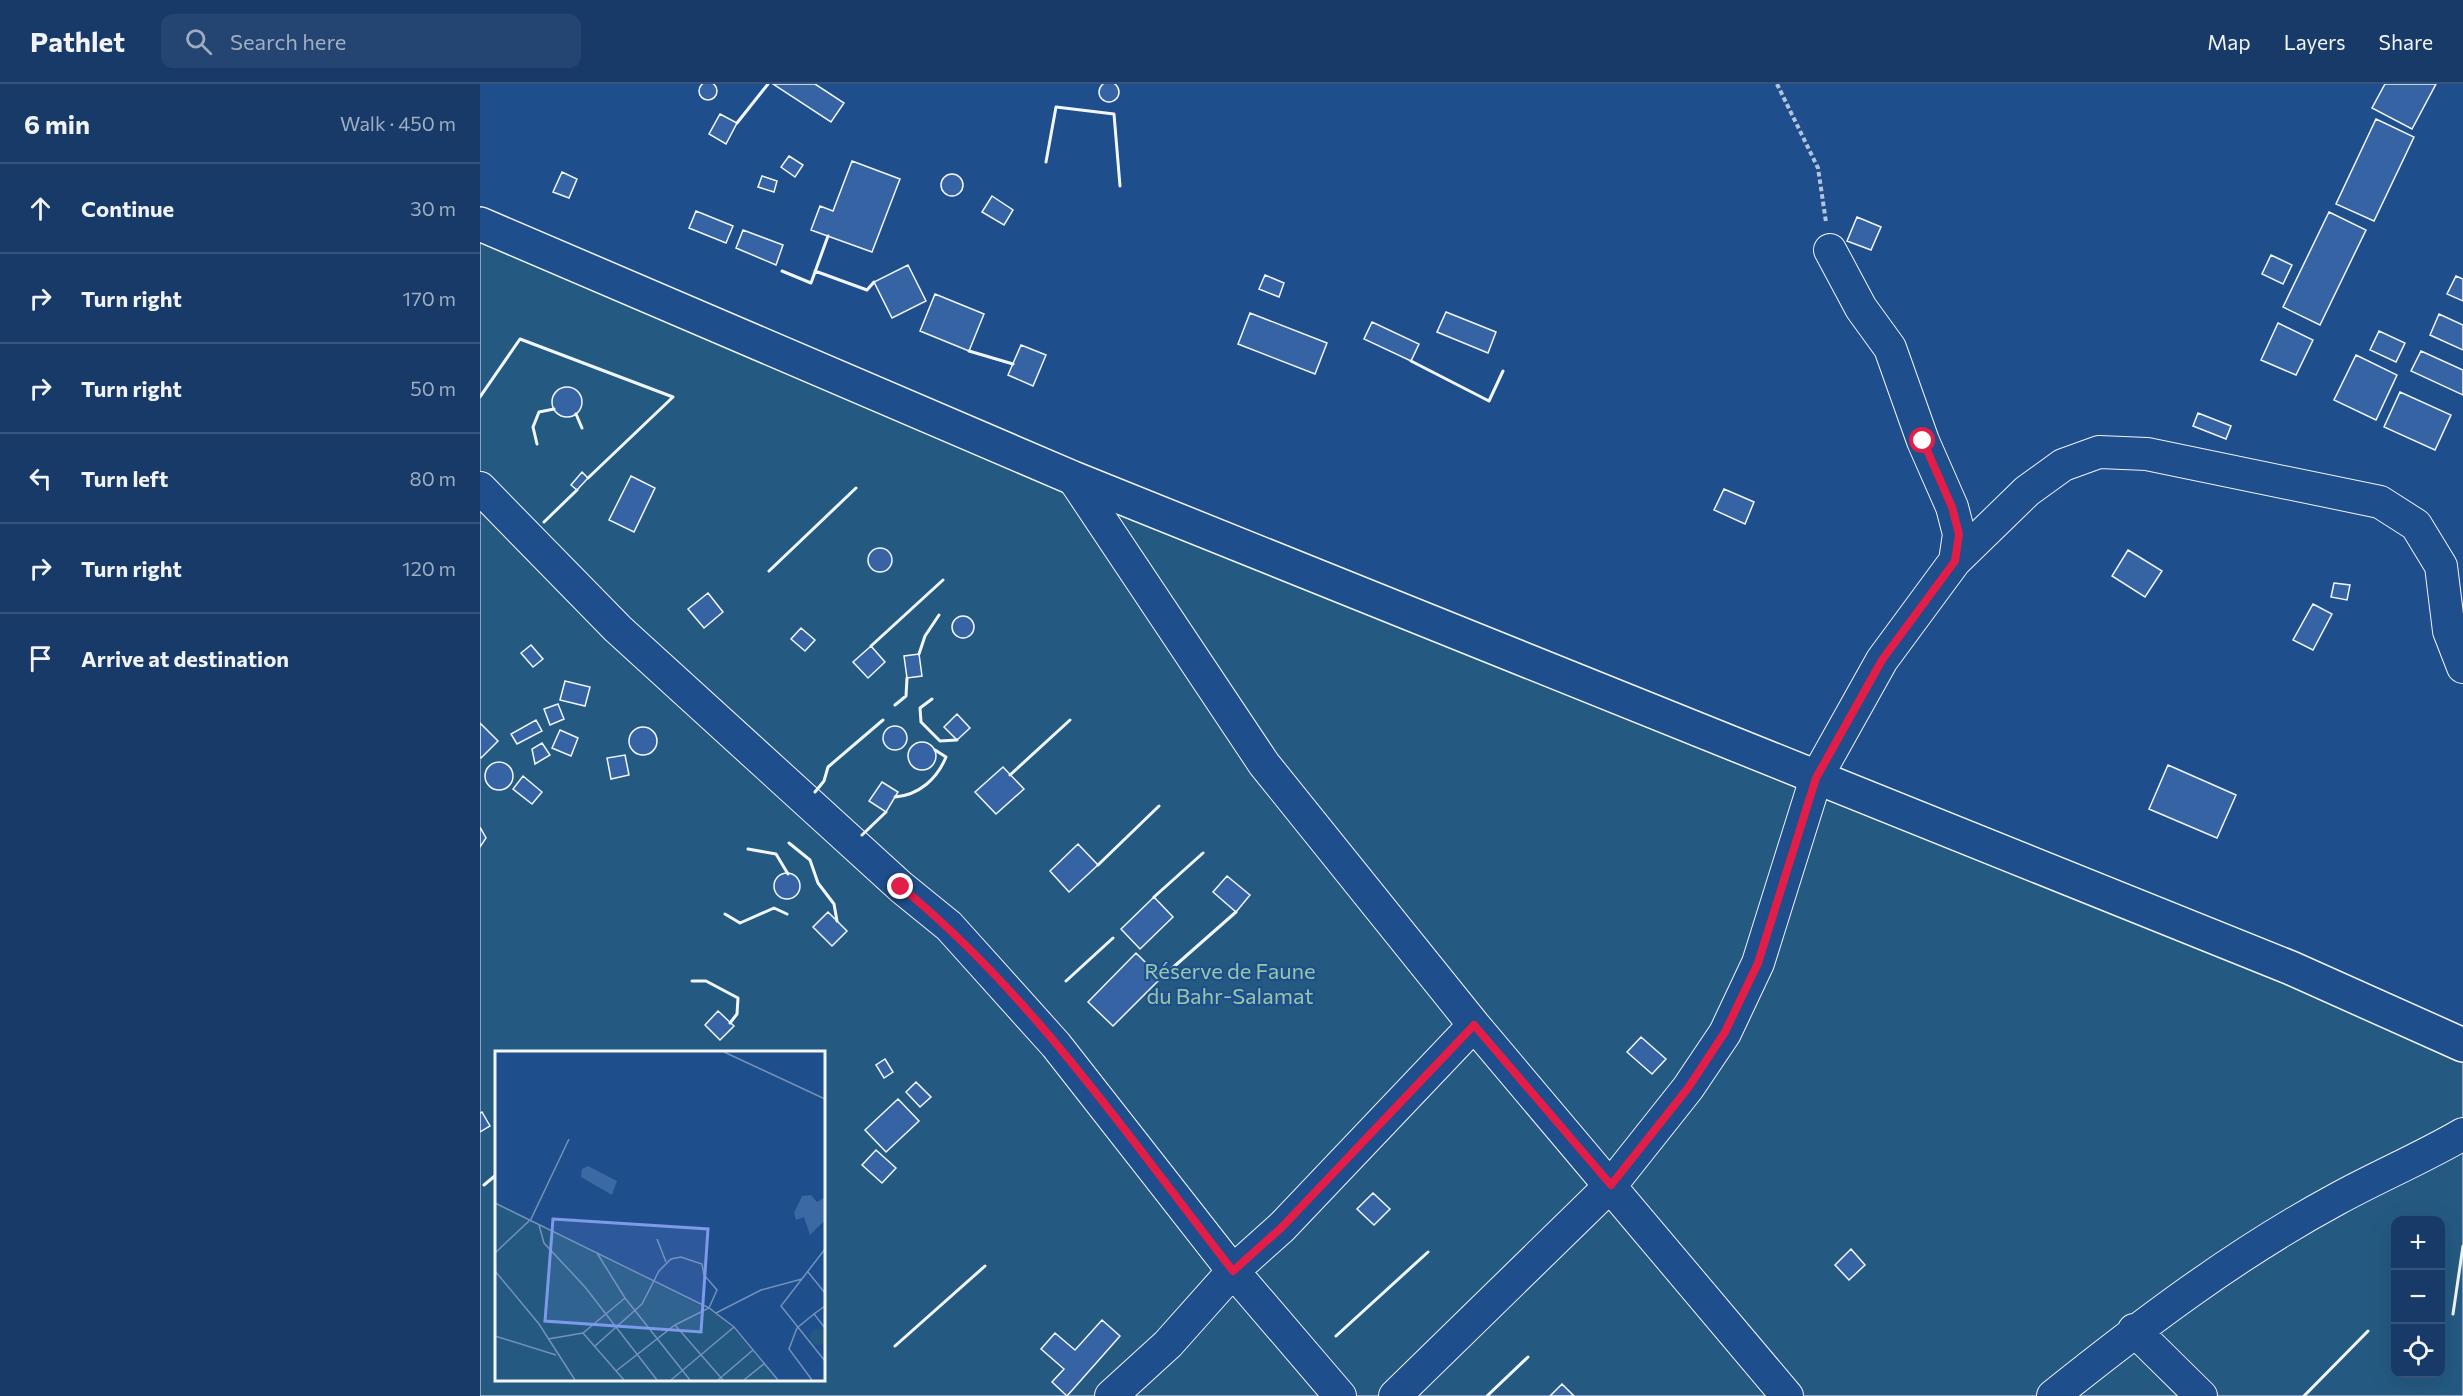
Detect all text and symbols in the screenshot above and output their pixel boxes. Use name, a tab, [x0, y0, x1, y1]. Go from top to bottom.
search box	[161, 14, 581, 68]
text: Pathlet	[30, 24, 125, 58]
icon: search	[182, 25, 215, 58]
text: Search here	[230, 28, 346, 55]
text: Map	[2207, 29, 2251, 54]
text: Layers	[2284, 29, 2346, 54]
text: Share	[2379, 29, 2433, 54]
text: 6 min	[24, 108, 90, 139]
text: Walk · 450 m	[340, 111, 456, 135]
icon: ahead	[24, 192, 57, 225]
text: Continue	[81, 195, 174, 222]
text: 30 m	[410, 196, 456, 220]
icon: right	[24, 282, 57, 315]
text: Turn right	[81, 285, 182, 312]
text: 170 m	[403, 286, 456, 310]
icon: right	[24, 372, 57, 405]
text: Turn right	[81, 375, 182, 402]
text: 50 m	[410, 376, 456, 400]
route start	[1909, 427, 1935, 453]
icon: left	[24, 462, 57, 495]
text: Turn left	[81, 465, 168, 492]
text: 80 m	[410, 466, 456, 490]
icon: right	[24, 552, 57, 585]
text: Turn right	[81, 555, 182, 582]
text: 120 m	[402, 556, 456, 580]
icon: arrive	[24, 642, 57, 675]
text: Arrive at destination	[81, 645, 289, 672]
route end	[887, 873, 913, 899]
park label: Réserve de Faune du Bahr-Salamat	[1144, 957, 1316, 1009]
inset map	[495, 1051, 825, 1381]
map controls	[2391, 1216, 2445, 1378]
button: +	[2391, 1216, 2445, 1270]
button: −	[2391, 1270, 2445, 1324]
button: locate	[2391, 1324, 2445, 1378]

